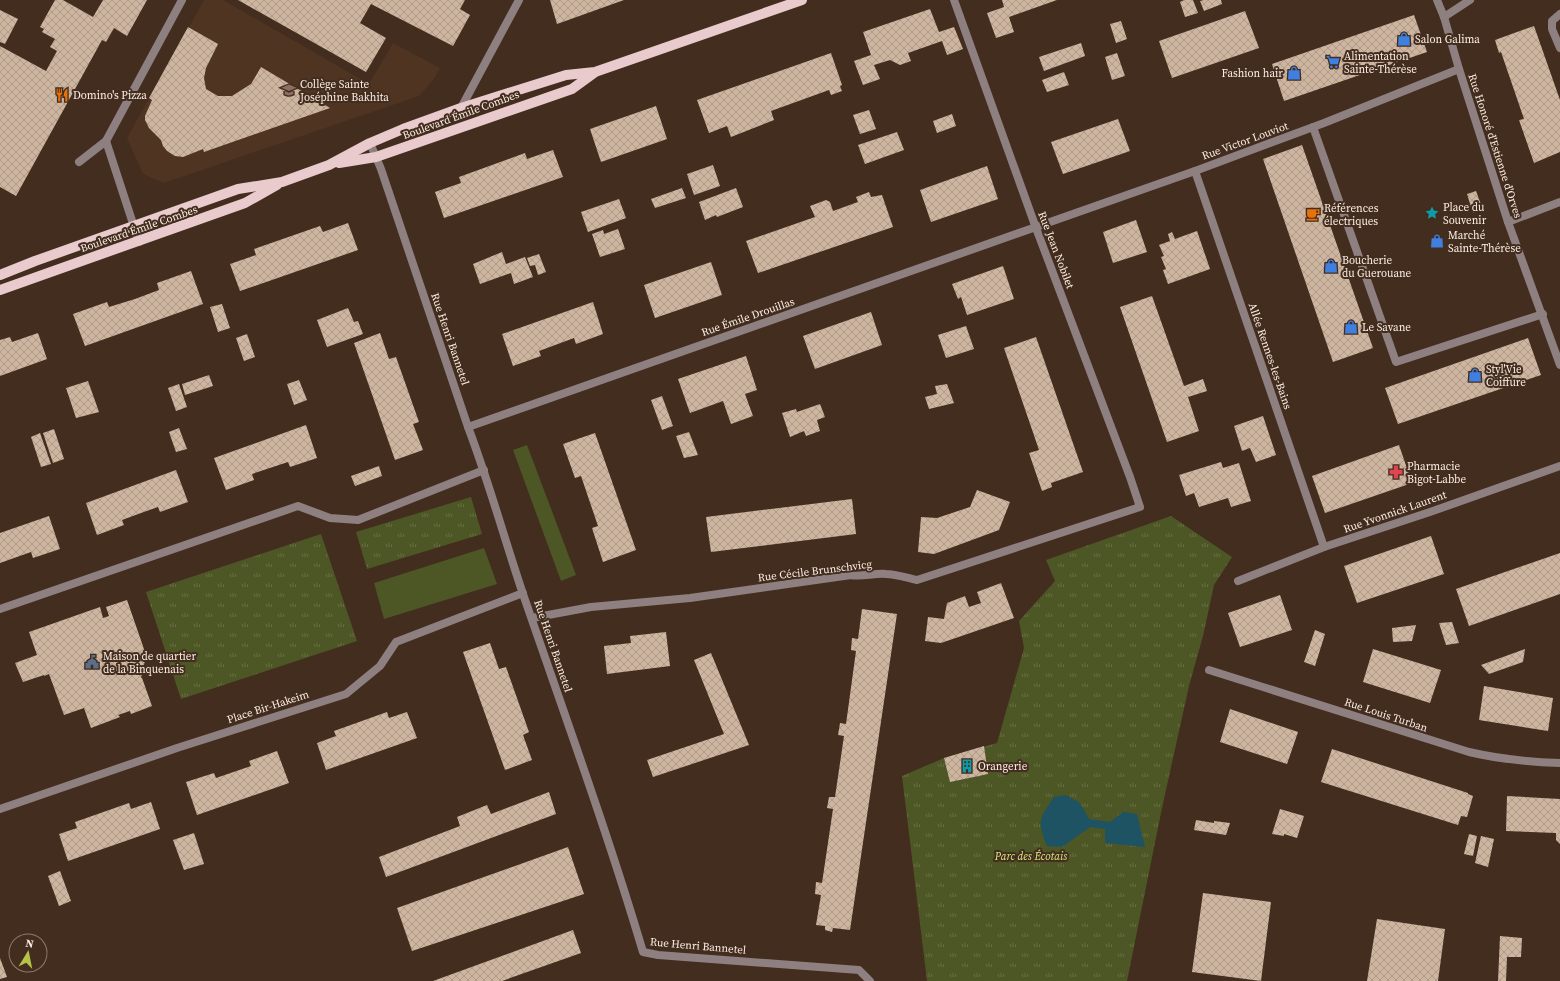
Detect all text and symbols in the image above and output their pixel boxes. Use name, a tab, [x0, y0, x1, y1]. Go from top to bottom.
shop icon: Salon Galima	[1396, 31, 1412, 47]
place label: Salon Galima	[1415, 32, 1480, 47]
place label: Alimentation Sainte-Thérèse	[1344, 49, 1417, 77]
supermarket icon: Alimentation Sainte-Thérèse	[1325, 54, 1341, 70]
shop icon: Fashion hair	[1286, 65, 1302, 81]
place label: Fashion hair	[1222, 66, 1283, 81]
street label: Rue Honoré d'Estienne d'Orves	[1465, 72, 1526, 220]
place label: Collège Sainte Joséphine Bakhita	[299, 77, 389, 105]
school or university icon: Collège Sainte Joséphine Bakhita	[281, 82, 297, 98]
restaurant icon: Domino's Pizza	[54, 87, 70, 103]
street label: Boulevard Émile Combes	[401, 87, 522, 143]
place label: Domino's Pizza	[73, 88, 147, 103]
street label: Rue Victor Louviot	[1200, 118, 1291, 164]
place label: Place du Souvenir	[1443, 200, 1487, 228]
place label: Références électriques	[1324, 201, 1379, 229]
street label: Boulevard Émile Combes	[78, 202, 200, 256]
place icon: Place du Souvenir	[1424, 205, 1440, 221]
cafe icon: Références électriques	[1305, 206, 1321, 222]
street label: Rue Jean Nobilet	[1034, 209, 1078, 291]
place label: Marché Sainte-Thérèse	[1448, 228, 1521, 256]
shop icon: Marché Sainte-Thérèse	[1429, 233, 1445, 249]
place label: Boucherie du Guerouane	[1342, 253, 1412, 281]
shop icon: Boucherie du Guerouane	[1323, 258, 1339, 274]
street label: Rue Henri Bannetel	[427, 291, 473, 387]
street label: Rue Émile Drouillas	[699, 294, 797, 340]
street label: Allée Rennes-les-Bains	[1245, 301, 1295, 412]
shop icon: Le Savane	[1343, 319, 1359, 335]
place label: Le Savane	[1362, 320, 1411, 335]
place label: Styl'Vie Coiffure	[1486, 362, 1526, 390]
shop icon: Styl'Vie Coiffure	[1467, 367, 1483, 383]
place label: Pharmacie Bigot-Labbe	[1407, 459, 1466, 487]
pharmacy icon: Pharmacie Bigot-Labbe	[1388, 464, 1404, 480]
street label: Rue Yvonnick Laurent	[1341, 487, 1449, 537]
street label: Rue Cécile Brunschvicg	[757, 557, 873, 585]
street label: Rue Henri Bannetel	[530, 598, 576, 694]
place label: Maison de quartier de la Binquenais	[103, 649, 196, 677]
public building icon: Maison de quartier de la Binquenais	[84, 654, 100, 670]
street label: Place Bir-Hakeim	[225, 687, 311, 727]
street label: Rue Louis Turban	[1342, 694, 1430, 736]
building icon: Orangerie	[959, 758, 975, 774]
place label: Orangerie	[978, 759, 1028, 774]
park label: Parc des Écotais	[994, 849, 1067, 864]
north arrow	[8, 933, 48, 973]
street label: Rue Henri Bannetel	[649, 934, 747, 958]
text: N	[24, 936, 35, 952]

